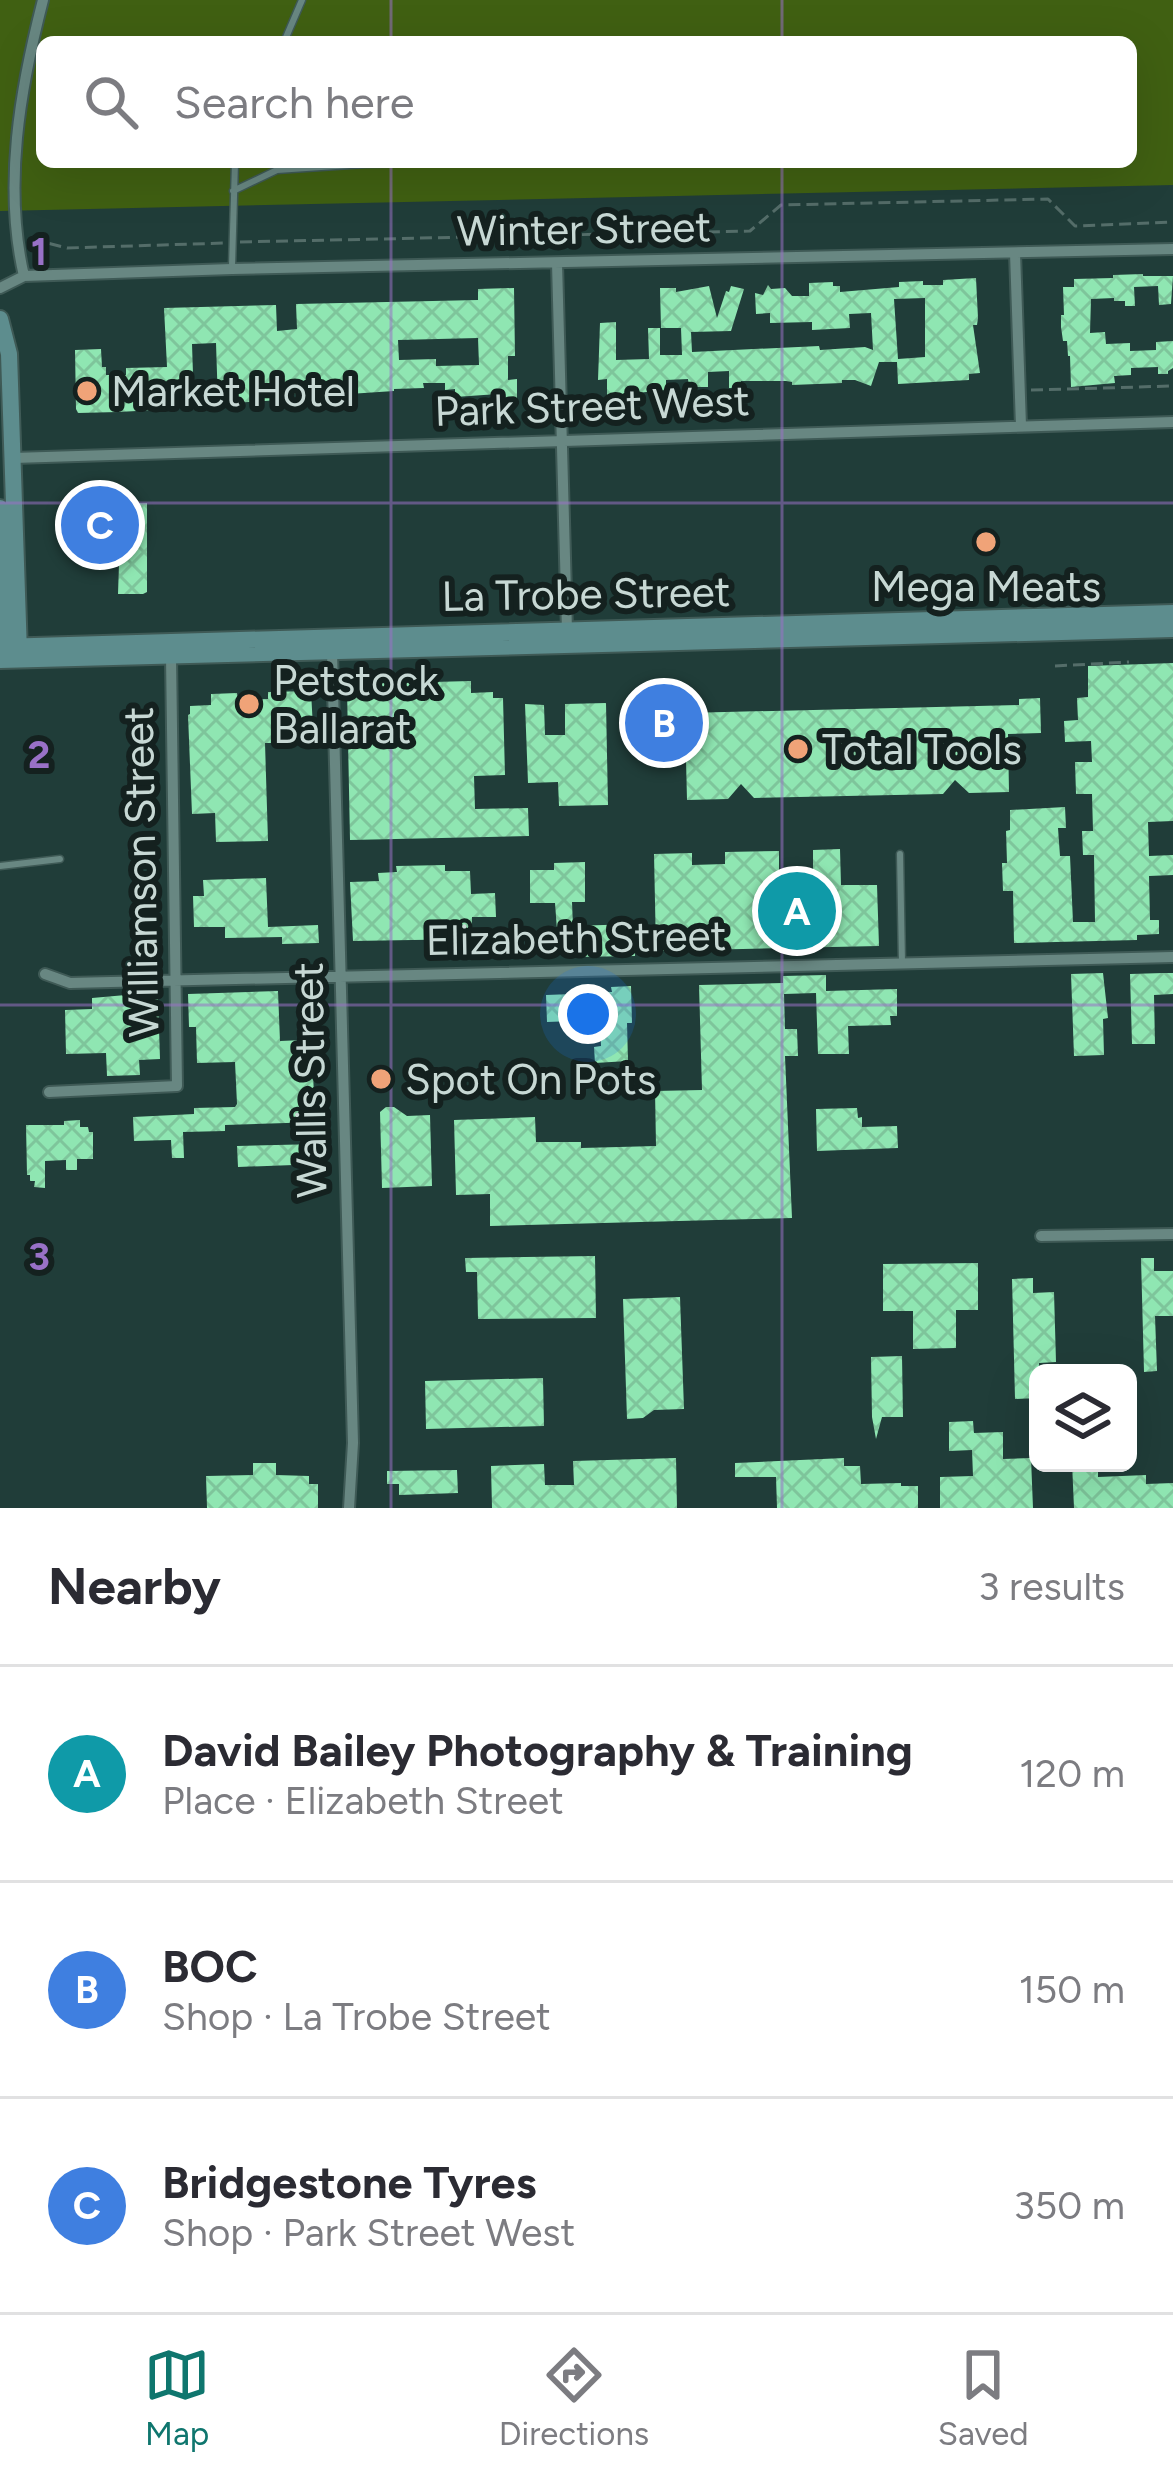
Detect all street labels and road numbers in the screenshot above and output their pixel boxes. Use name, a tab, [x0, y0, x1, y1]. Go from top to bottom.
street label: Winter Street	[456, 201, 712, 257]
street label: Park Street West	[434, 375, 750, 437]
street label: La Trobe Street	[441, 566, 731, 622]
street label: Williamson Street	[113, 706, 169, 1038]
street label: Elizabeth Street	[425, 910, 727, 966]
street label: Wallis Street	[282, 962, 338, 1198]

